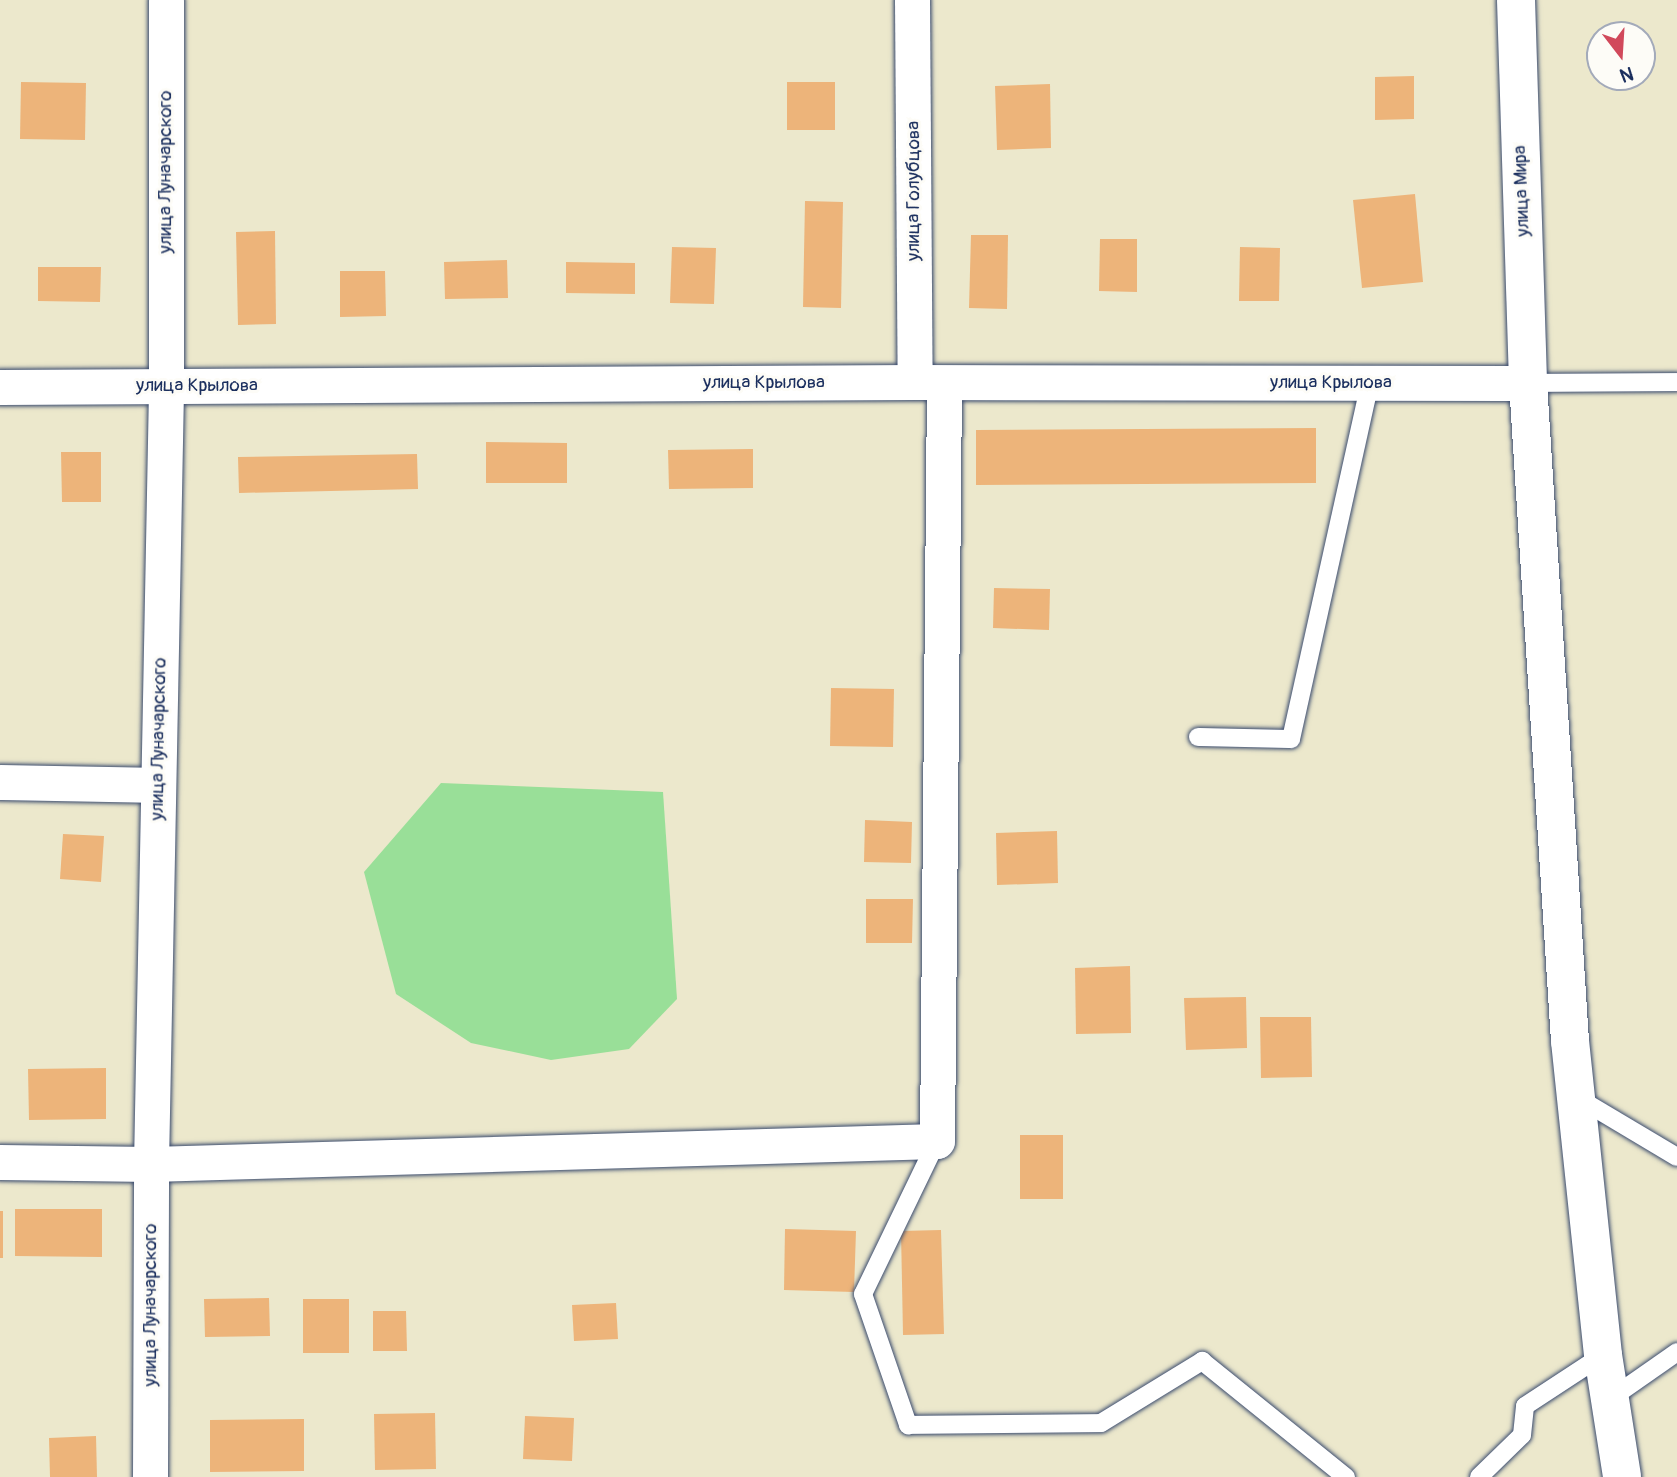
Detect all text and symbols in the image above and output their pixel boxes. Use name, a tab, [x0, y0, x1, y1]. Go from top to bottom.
north arrow	[1586, 21, 1656, 91]
text: N	[1617, 61, 1636, 88]
street label: улица Луначарского	[155, 90, 177, 254]
street label: улица Голубцова	[903, 121, 925, 261]
street label: улица Мира	[1509, 145, 1535, 237]
street label: улица Крылова	[703, 372, 825, 394]
street label: улица Крылова	[1270, 372, 1392, 394]
street label: улица Крылова	[136, 375, 258, 397]
street label: улица Луначарского	[146, 657, 172, 821]
street label: улица Луначарского	[140, 1223, 162, 1387]

